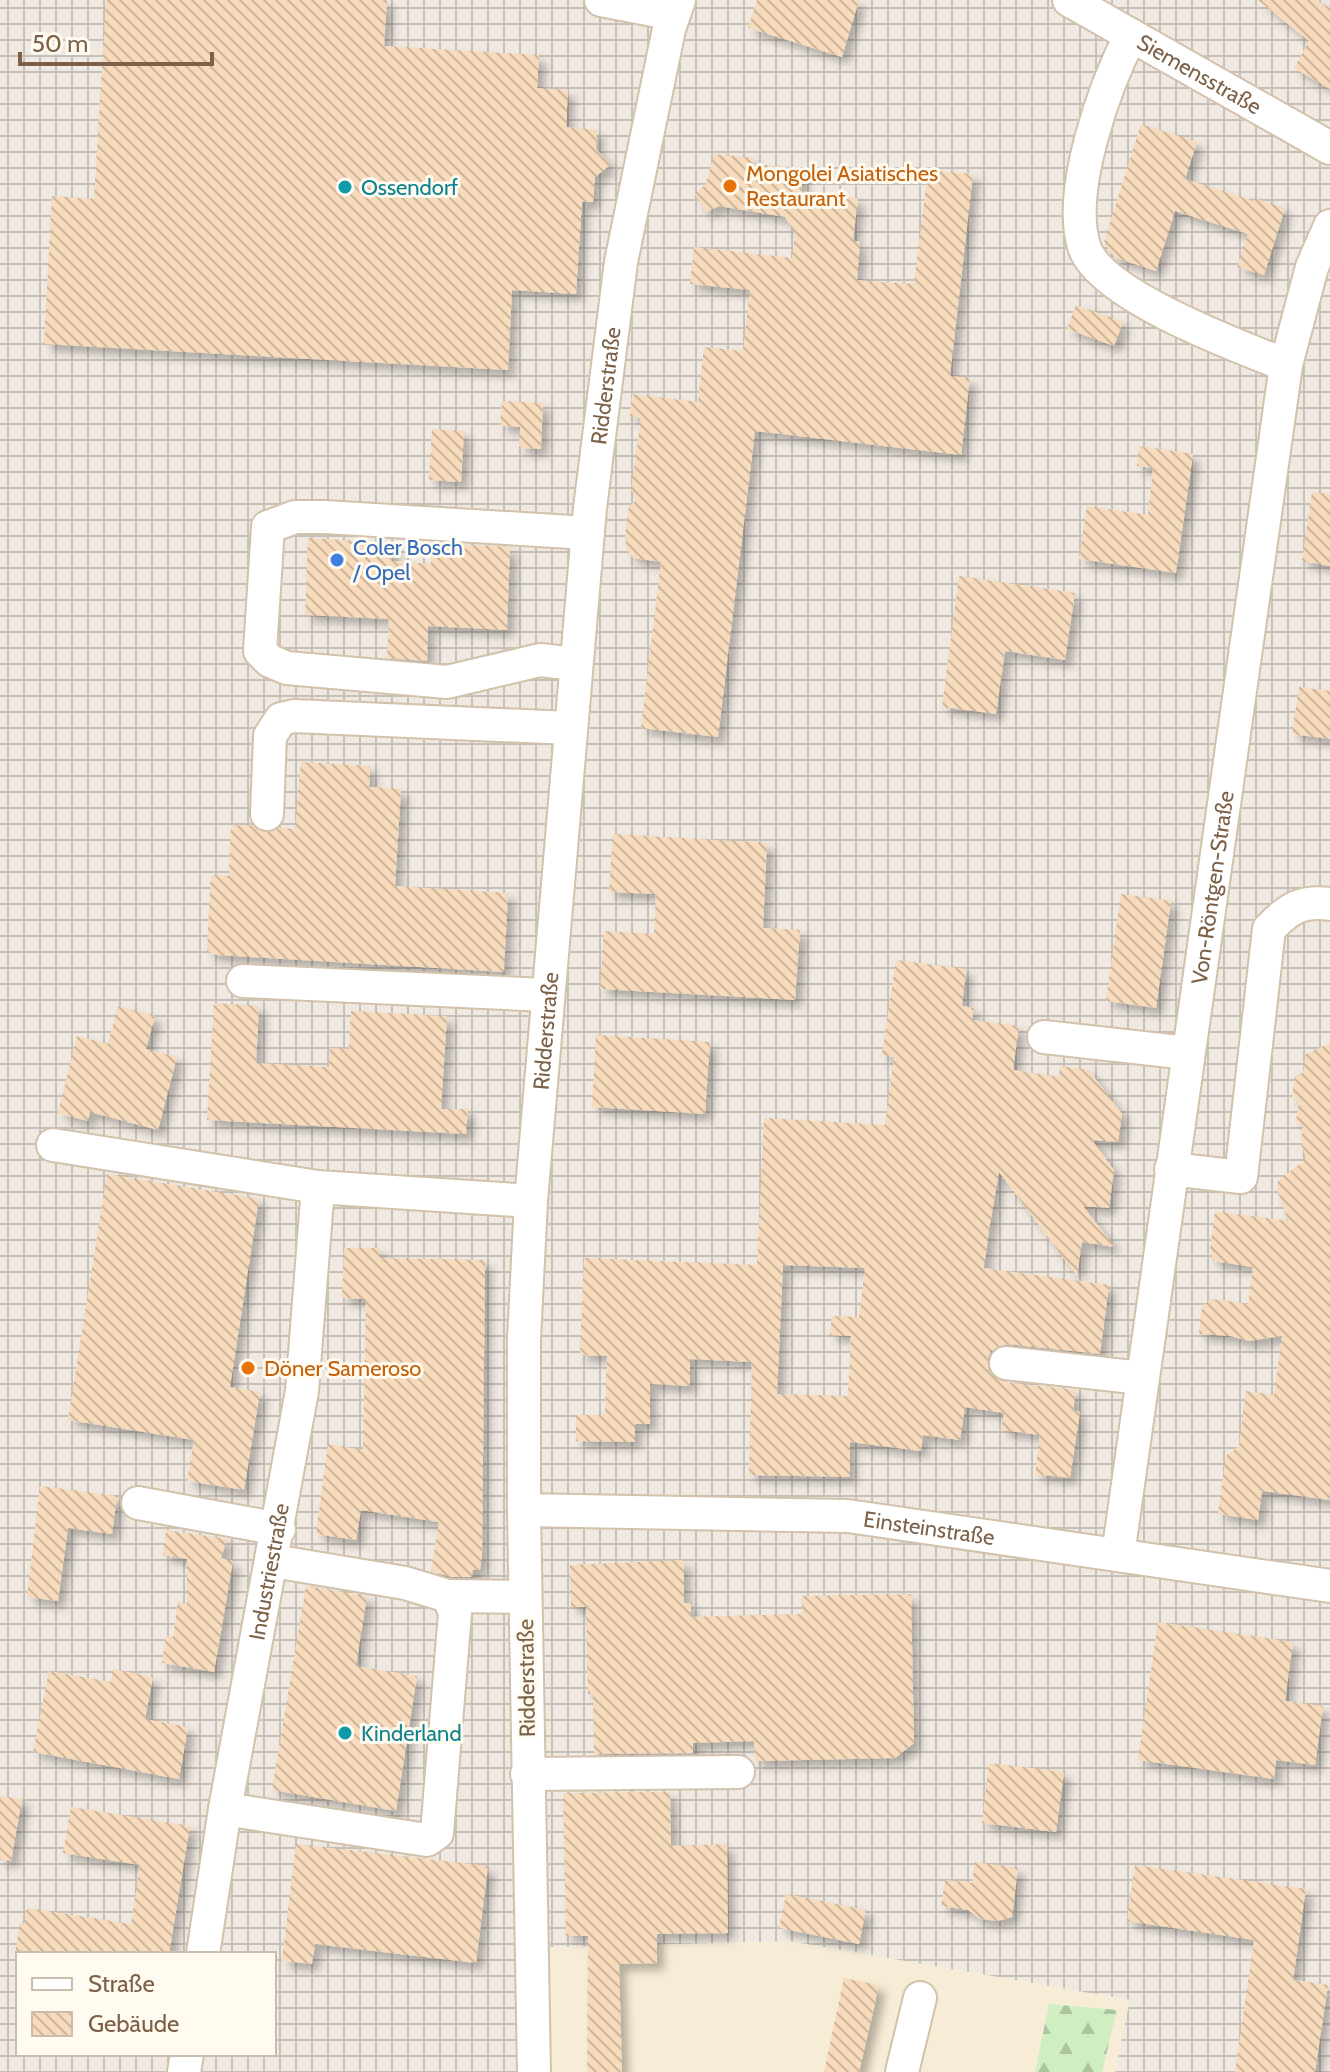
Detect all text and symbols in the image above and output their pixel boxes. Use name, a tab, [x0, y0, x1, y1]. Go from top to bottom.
scale bar	[20, 16, 212, 66]
text: 50 m	[32, 29, 88, 58]
street label: Siemensstraße	[1132, 29, 1266, 120]
place label: Mongolei Asiatisches Restaurant	[746, 160, 938, 212]
place label: Ossendorf	[361, 174, 458, 201]
marker: Mongolei Asiatisches Restaurant	[721, 177, 739, 195]
marker: Ossendorf	[336, 178, 354, 196]
street label: Ridderstraße	[585, 325, 627, 446]
place label: Coler Bosch / Opel	[352, 534, 463, 586]
marker: Coler Bosch / Opel	[328, 551, 346, 569]
street label: Von-Röntgen-Straße	[1186, 789, 1240, 986]
street label: Ridderstraße	[528, 971, 564, 1091]
place label: Döner Sameroso	[264, 1355, 421, 1382]
marker: Döner Sameroso	[239, 1359, 257, 1377]
street label: Industriestraße	[243, 1501, 295, 1642]
street label: Einsteinstraße	[862, 1505, 996, 1551]
street label: Ridderstraße	[512, 1619, 541, 1737]
place label: Kinderland	[361, 1720, 462, 1747]
marker: Kinderland	[336, 1724, 354, 1742]
legend	[16, 1952, 276, 2056]
text: Straße	[88, 1969, 155, 1998]
text: Gebäude	[88, 2009, 179, 2038]

